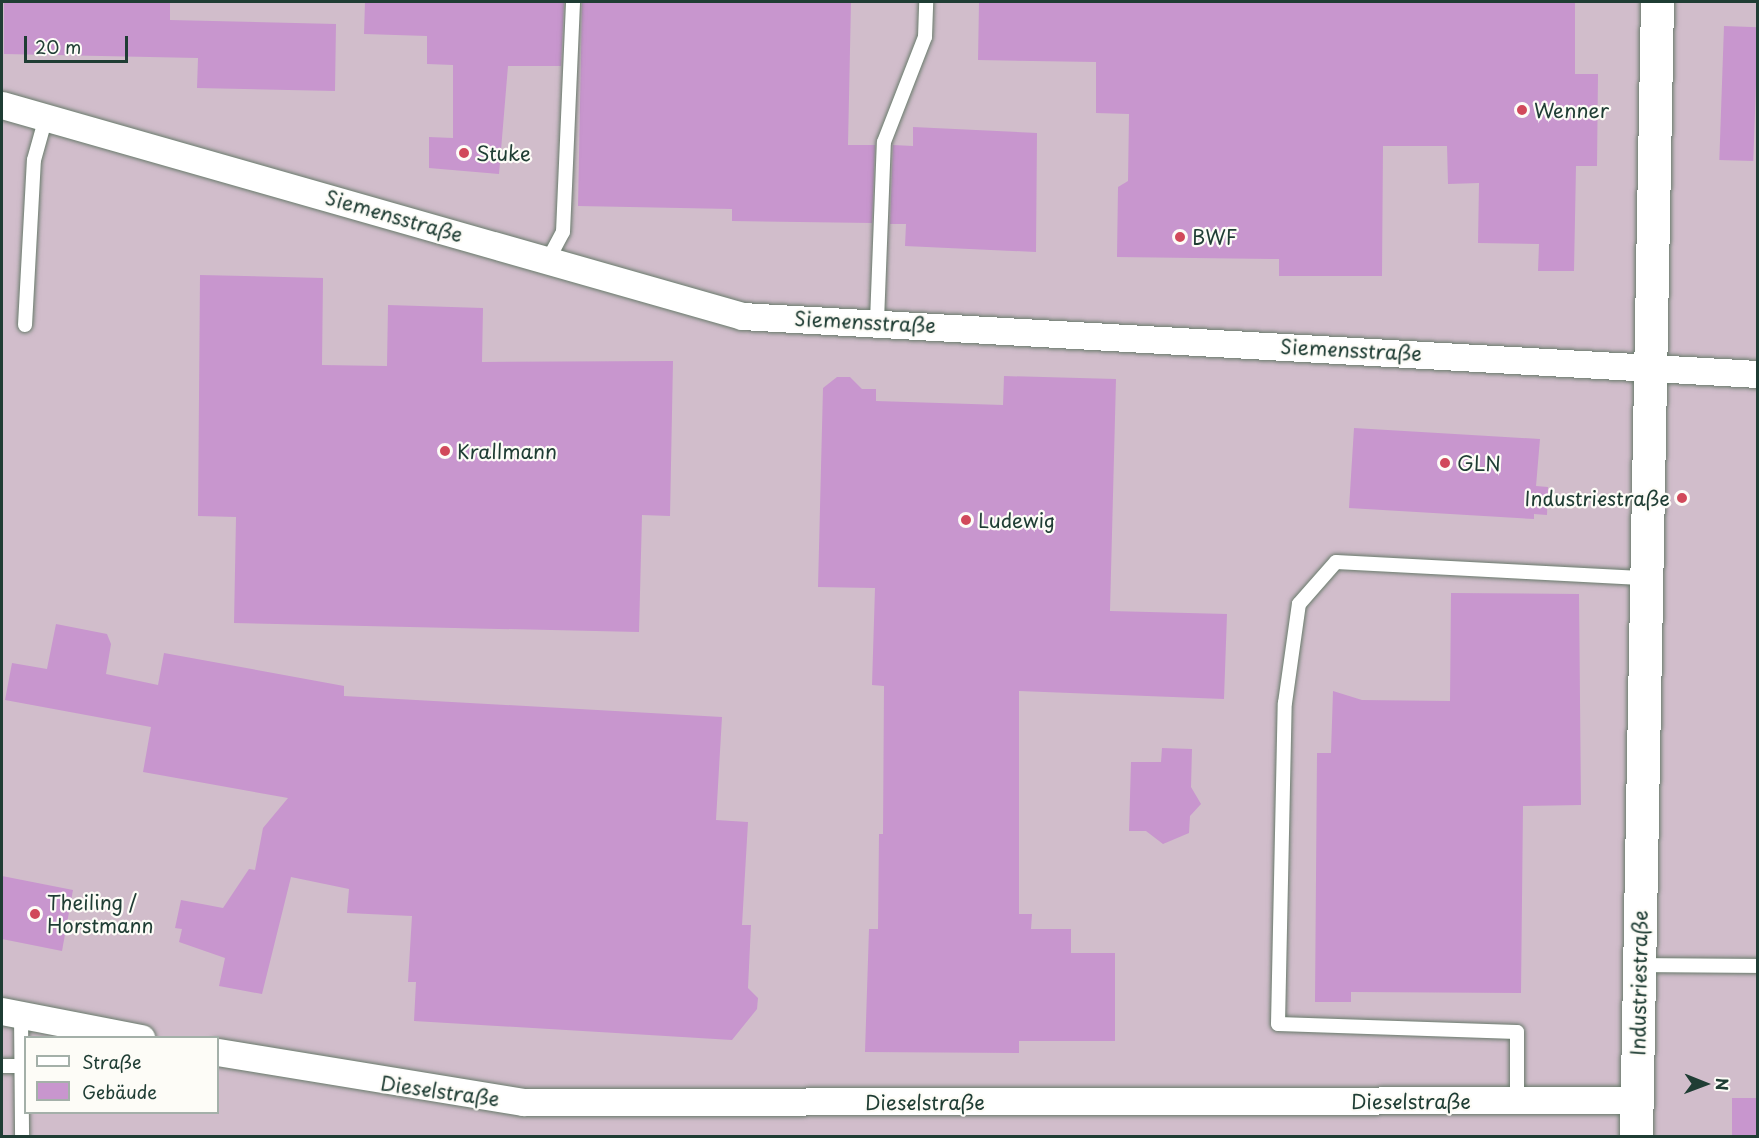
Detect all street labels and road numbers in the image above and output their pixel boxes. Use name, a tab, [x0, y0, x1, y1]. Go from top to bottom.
street label: Siemensstraße	[322, 185, 466, 247]
street label: Siemensstraße	[794, 306, 936, 338]
street label: Siemensstraße	[1280, 334, 1422, 366]
street label: Industriestraße	[1626, 910, 1652, 1056]
street label: Dieselstraße	[379, 1071, 501, 1111]
street label: Dieselstraße	[1351, 1089, 1471, 1113]
street label: Dieselstraße	[865, 1090, 985, 1114]

